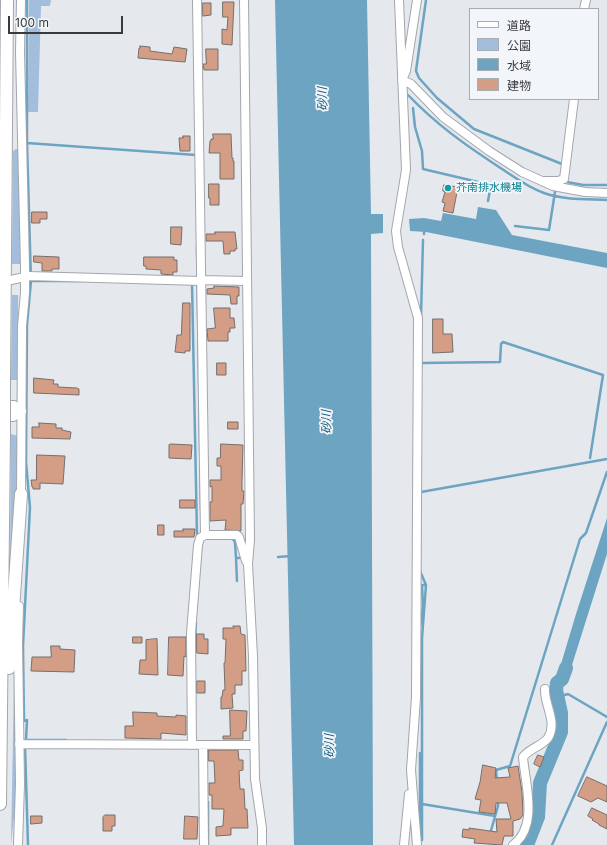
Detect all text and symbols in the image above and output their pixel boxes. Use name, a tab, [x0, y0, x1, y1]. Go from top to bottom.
scale bar	[10, 8, 125, 34]
legend	[469, 8, 599, 100]
text: 100 m	[15, 15, 49, 30]
text: 道路	[507, 18, 531, 33]
text: 公園	[507, 38, 531, 53]
text: 水域	[507, 58, 531, 73]
text: 建物	[507, 78, 531, 93]
water label: 砂川	[316, 87, 330, 111]
place label: 芥南排水機場	[456, 181, 522, 195]
marker: 芥南排水機場	[443, 183, 453, 193]
water label: 砂川	[320, 410, 334, 434]
water label: 砂川	[323, 734, 337, 758]

